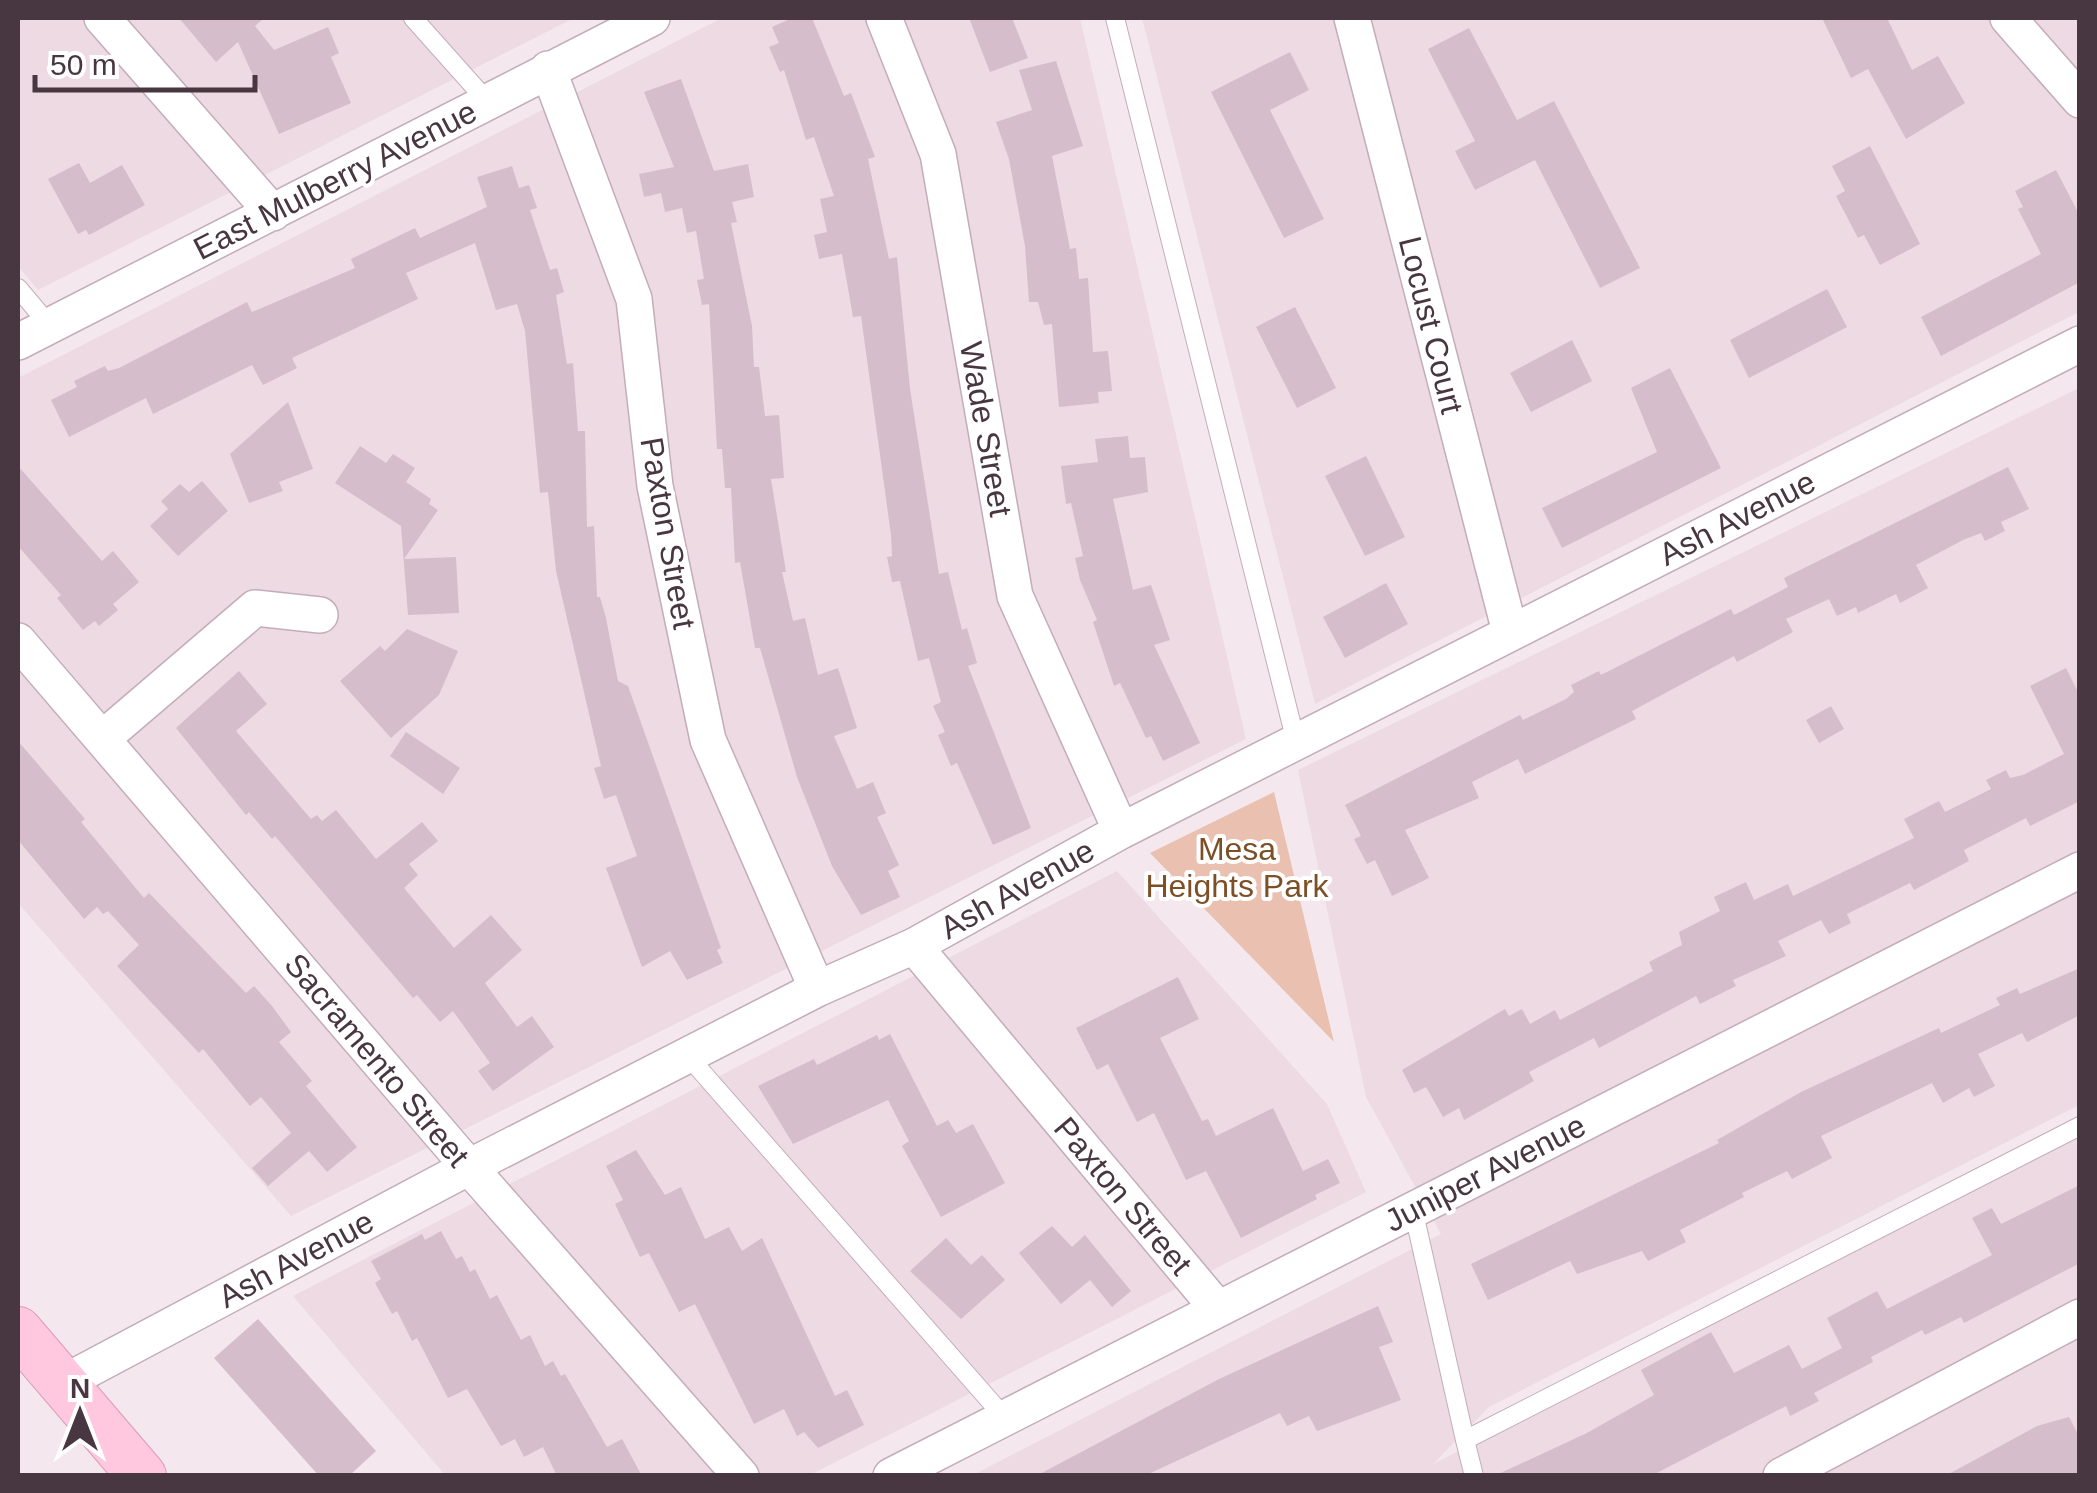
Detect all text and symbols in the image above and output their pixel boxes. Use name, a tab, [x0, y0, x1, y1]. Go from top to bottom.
scale bar	[35, 30, 255, 92]
text: 50 m	[50, 48, 117, 81]
street label: East Mulberry Avenue	[188, 93, 482, 267]
street label: Locust Court	[1392, 233, 1470, 417]
street label: Wade Street	[953, 339, 1019, 519]
street label: Paxton Street	[633, 434, 703, 632]
street label: Ash Avenue	[1653, 463, 1821, 573]
park label: Mesa Heights Park	[1145, 831, 1330, 904]
street label: Ash Avenue	[934, 832, 1100, 946]
street label: Sacramento Street	[277, 946, 477, 1174]
street label: Juniper Avenue	[1379, 1107, 1591, 1239]
street label: Paxton Street	[1047, 1110, 1199, 1282]
street label: Ash Avenue	[212, 1203, 380, 1315]
north arrow	[30, 1363, 130, 1463]
text: N	[70, 1373, 90, 1404]

